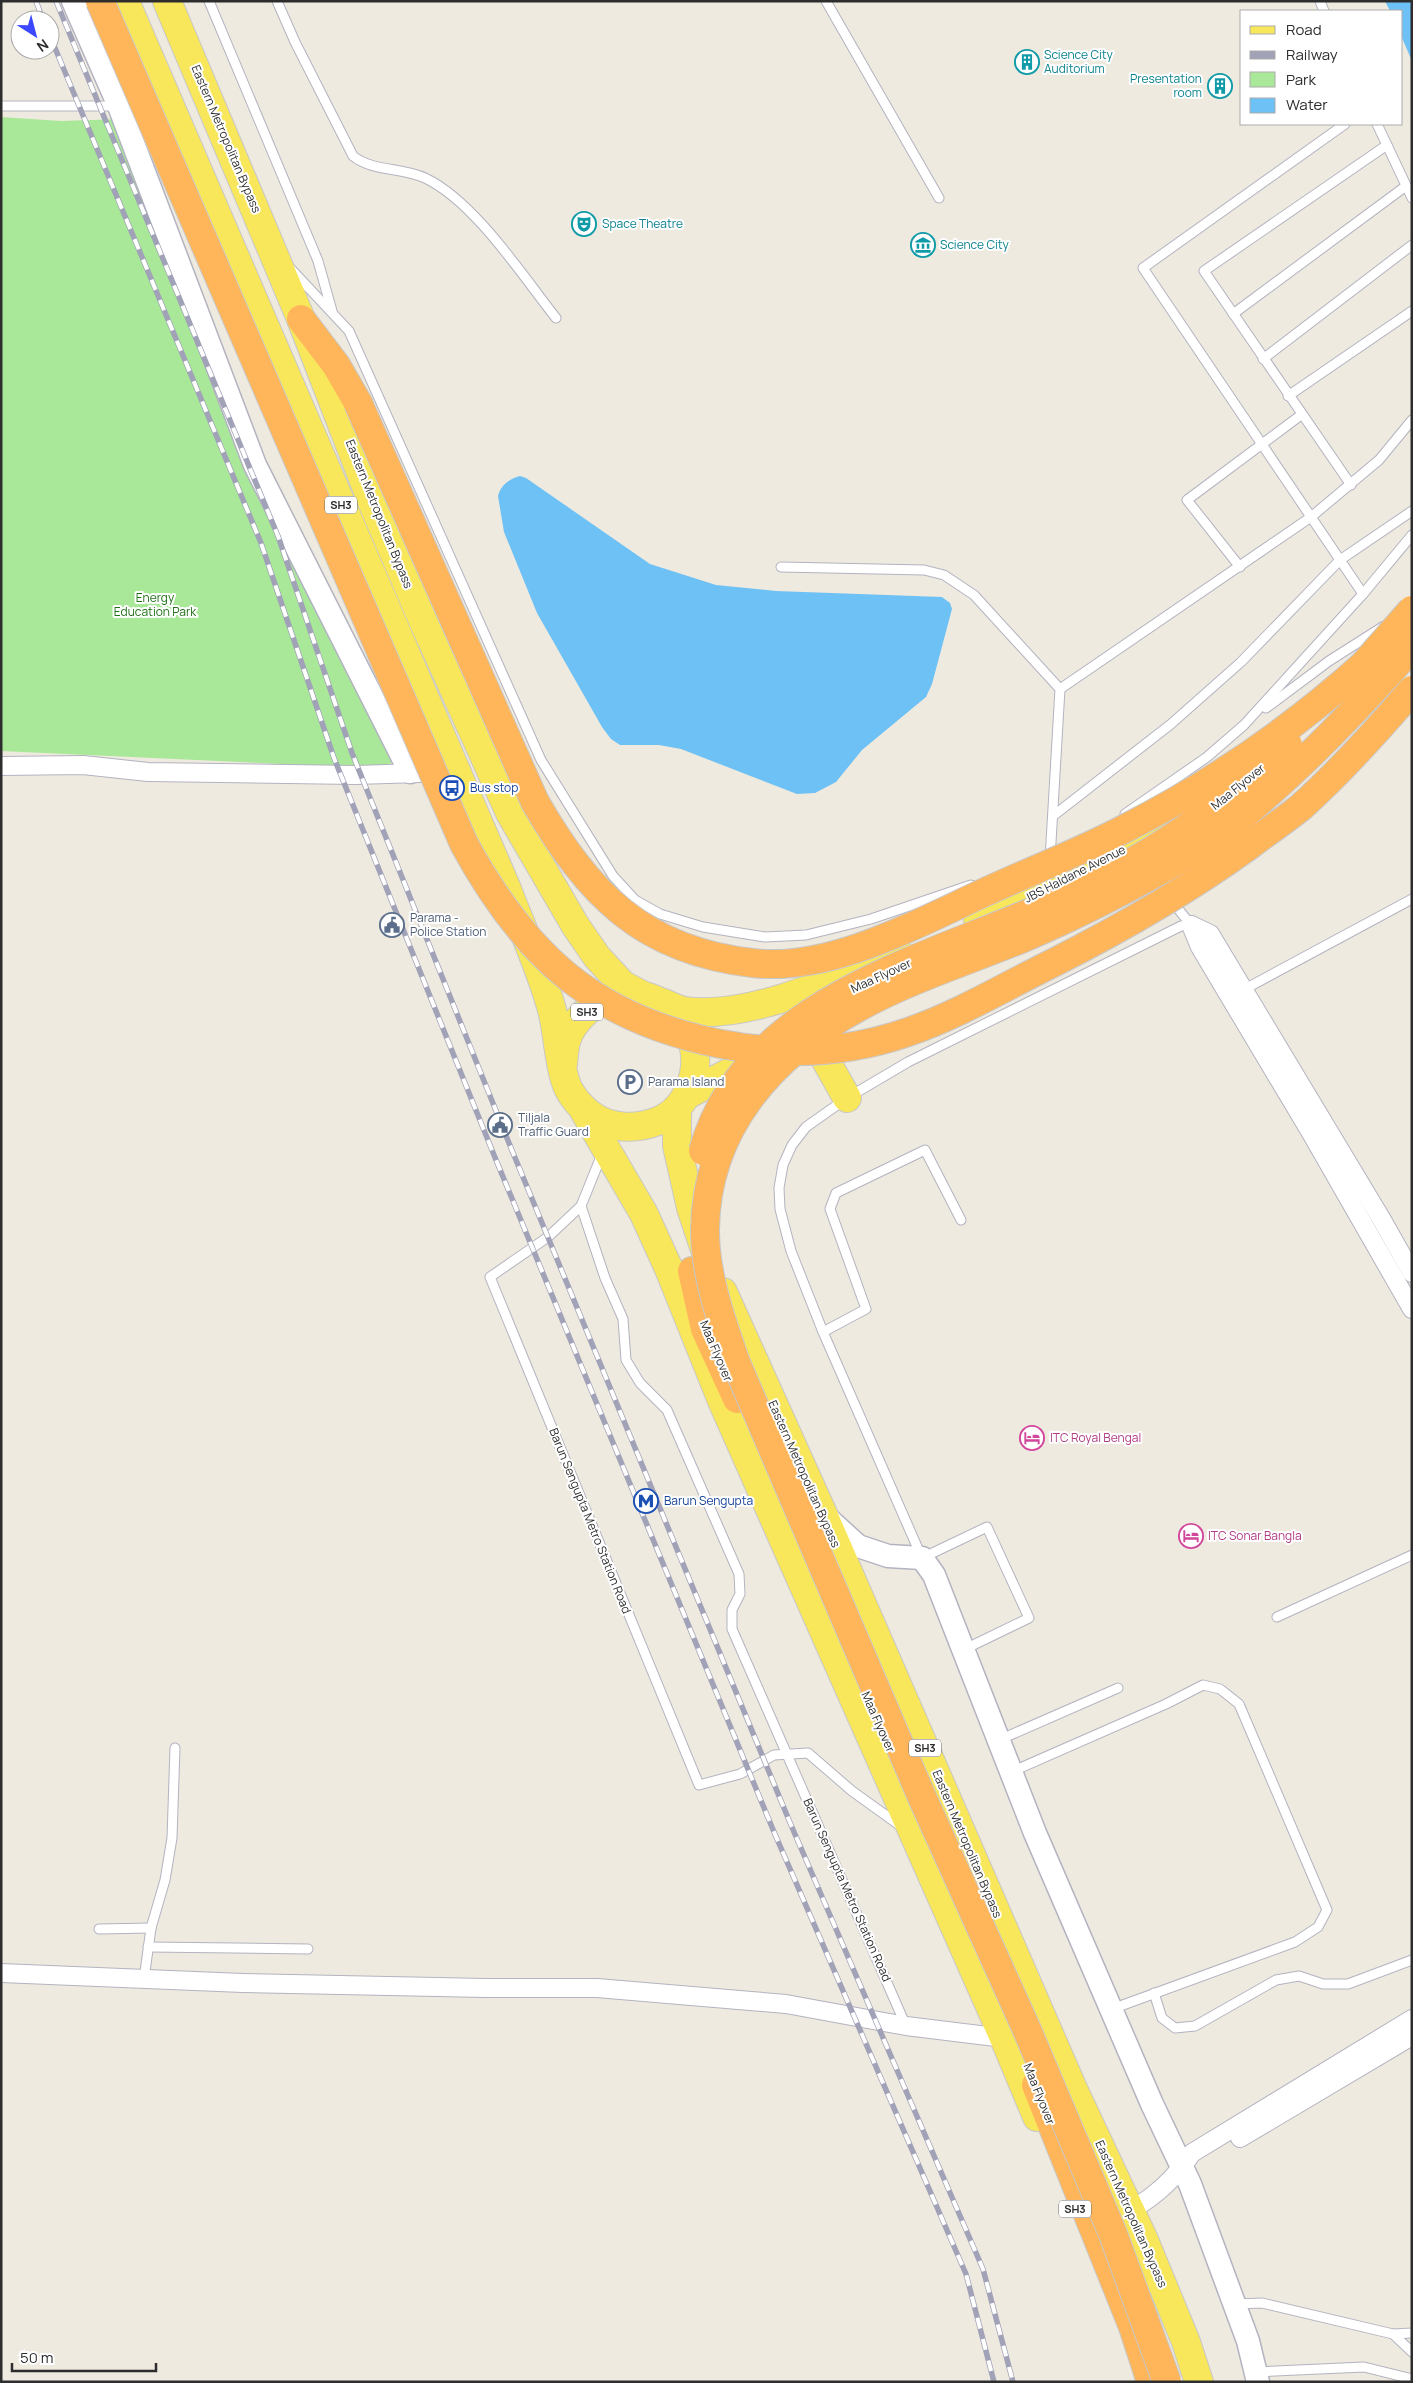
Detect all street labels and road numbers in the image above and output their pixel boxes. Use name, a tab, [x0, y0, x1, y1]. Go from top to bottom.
street label: Eastern Metropolitan Bypass	[188, 62, 265, 215]
street label: Eastern Metropolitan Bypass	[342, 437, 417, 591]
road number: SH3	[325, 496, 357, 514]
street label: Maa Flyover	[1207, 759, 1269, 814]
street label: JBS Haldane Avenue	[1021, 841, 1128, 906]
street label: Maa Flyover	[848, 954, 914, 997]
road number: SH3	[571, 1004, 603, 1020]
street label: Maa Flyover	[696, 1318, 737, 1385]
street label: Eastern Metropolitan Bypass	[764, 1398, 845, 1550]
street label: Barun Sengupta Metro Station Road	[545, 1425, 636, 1616]
street label: Maa Flyover	[858, 1689, 900, 1755]
road number: SH3	[909, 1740, 941, 1756]
street label: Eastern Metropolitan Bypass	[929, 1767, 1006, 1920]
street label: Barun Sengupta Metro Station Road	[799, 1796, 896, 1984]
street label: Maa Flyover	[1019, 2061, 1060, 2128]
street label: Eastern Metropolitan Bypass	[1091, 2138, 1172, 2290]
road number: SH3	[1059, 2200, 1091, 2218]

